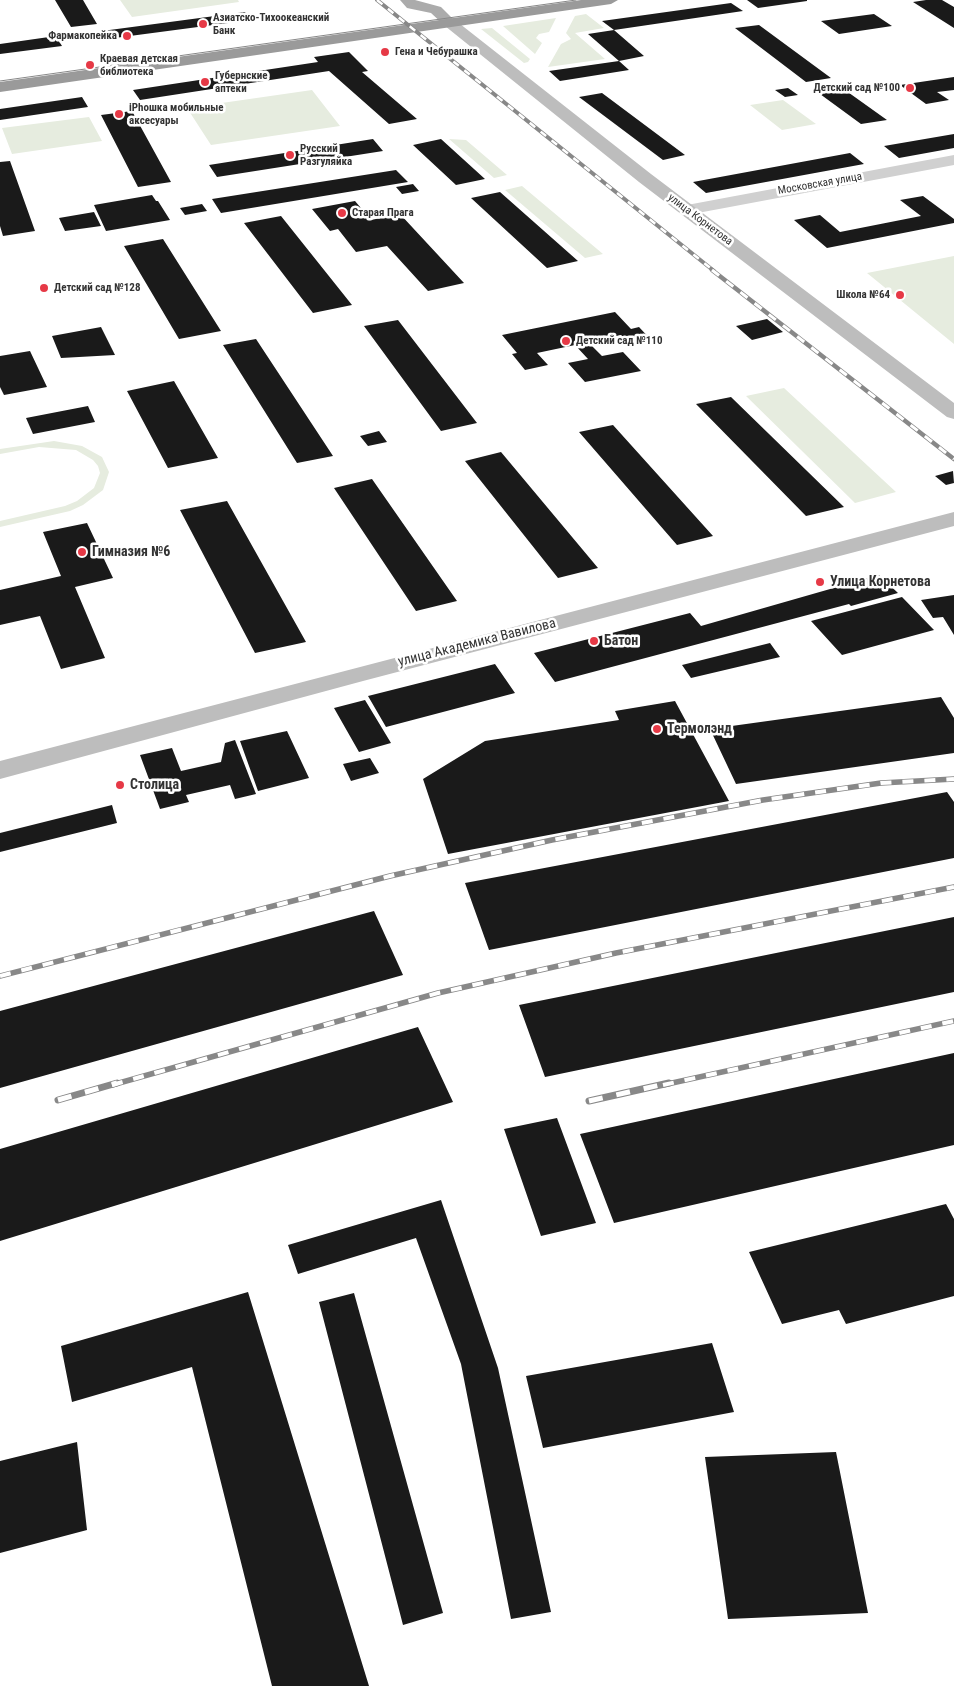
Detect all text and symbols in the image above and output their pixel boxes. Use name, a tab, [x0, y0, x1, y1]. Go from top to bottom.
place label: Азиатско-Тихоокеанский Банк	[213, 11, 329, 37]
marker: Азиатско-Тихоокеанский Банк	[197, 18, 209, 30]
place label: Фармакопейка	[48, 29, 117, 43]
marker: Фармакопейка	[121, 30, 133, 42]
place label: Гена и Чебурашка	[395, 45, 478, 59]
marker: Гена и Чебурашка	[379, 46, 391, 58]
place label: Краевая детская библиотека	[100, 52, 178, 78]
marker: Краевая детская библиотека	[84, 59, 96, 71]
place label: Губернские аптеки	[215, 69, 268, 95]
marker: Губернские аптеки	[199, 76, 211, 88]
place label: Детский сад №100	[814, 81, 900, 95]
marker: Детский сад №100	[904, 82, 916, 94]
place label: iPhoшка мобильные аксесуары	[129, 101, 224, 127]
marker: iPhoшка мобильные аксесуары	[113, 108, 125, 120]
place label: Русский Разгуляйка	[300, 142, 352, 168]
marker: Русский Разгуляйка	[284, 149, 296, 161]
street label: Московская улица	[777, 170, 863, 198]
street label: улица Корнетова	[665, 191, 735, 249]
place label: Старая Прага	[352, 206, 414, 220]
marker: Старая Прага	[336, 207, 348, 219]
place label: Детский сад №128	[54, 281, 140, 295]
marker: Детский сад №128	[38, 282, 50, 294]
place label: Школа №64	[836, 288, 890, 302]
marker: Школа №64	[894, 289, 906, 301]
place label: Детский сад №110	[576, 334, 662, 348]
marker: Детский сад №110	[560, 335, 572, 347]
place label: Гимназия №6	[92, 544, 170, 560]
marker: Гимназия №6	[76, 546, 88, 558]
place label: Улица Корнетова	[830, 574, 931, 590]
marker: Улица Корнетова	[814, 576, 826, 588]
street label: улица Академика Вавилова	[396, 615, 558, 671]
place label: Батон	[604, 633, 638, 649]
marker: Батон	[588, 635, 600, 647]
place label: Термолэнд	[667, 721, 732, 737]
marker: Термолэнд	[651, 723, 663, 735]
place label: Столица	[130, 777, 179, 793]
marker: Столица	[114, 779, 126, 791]

